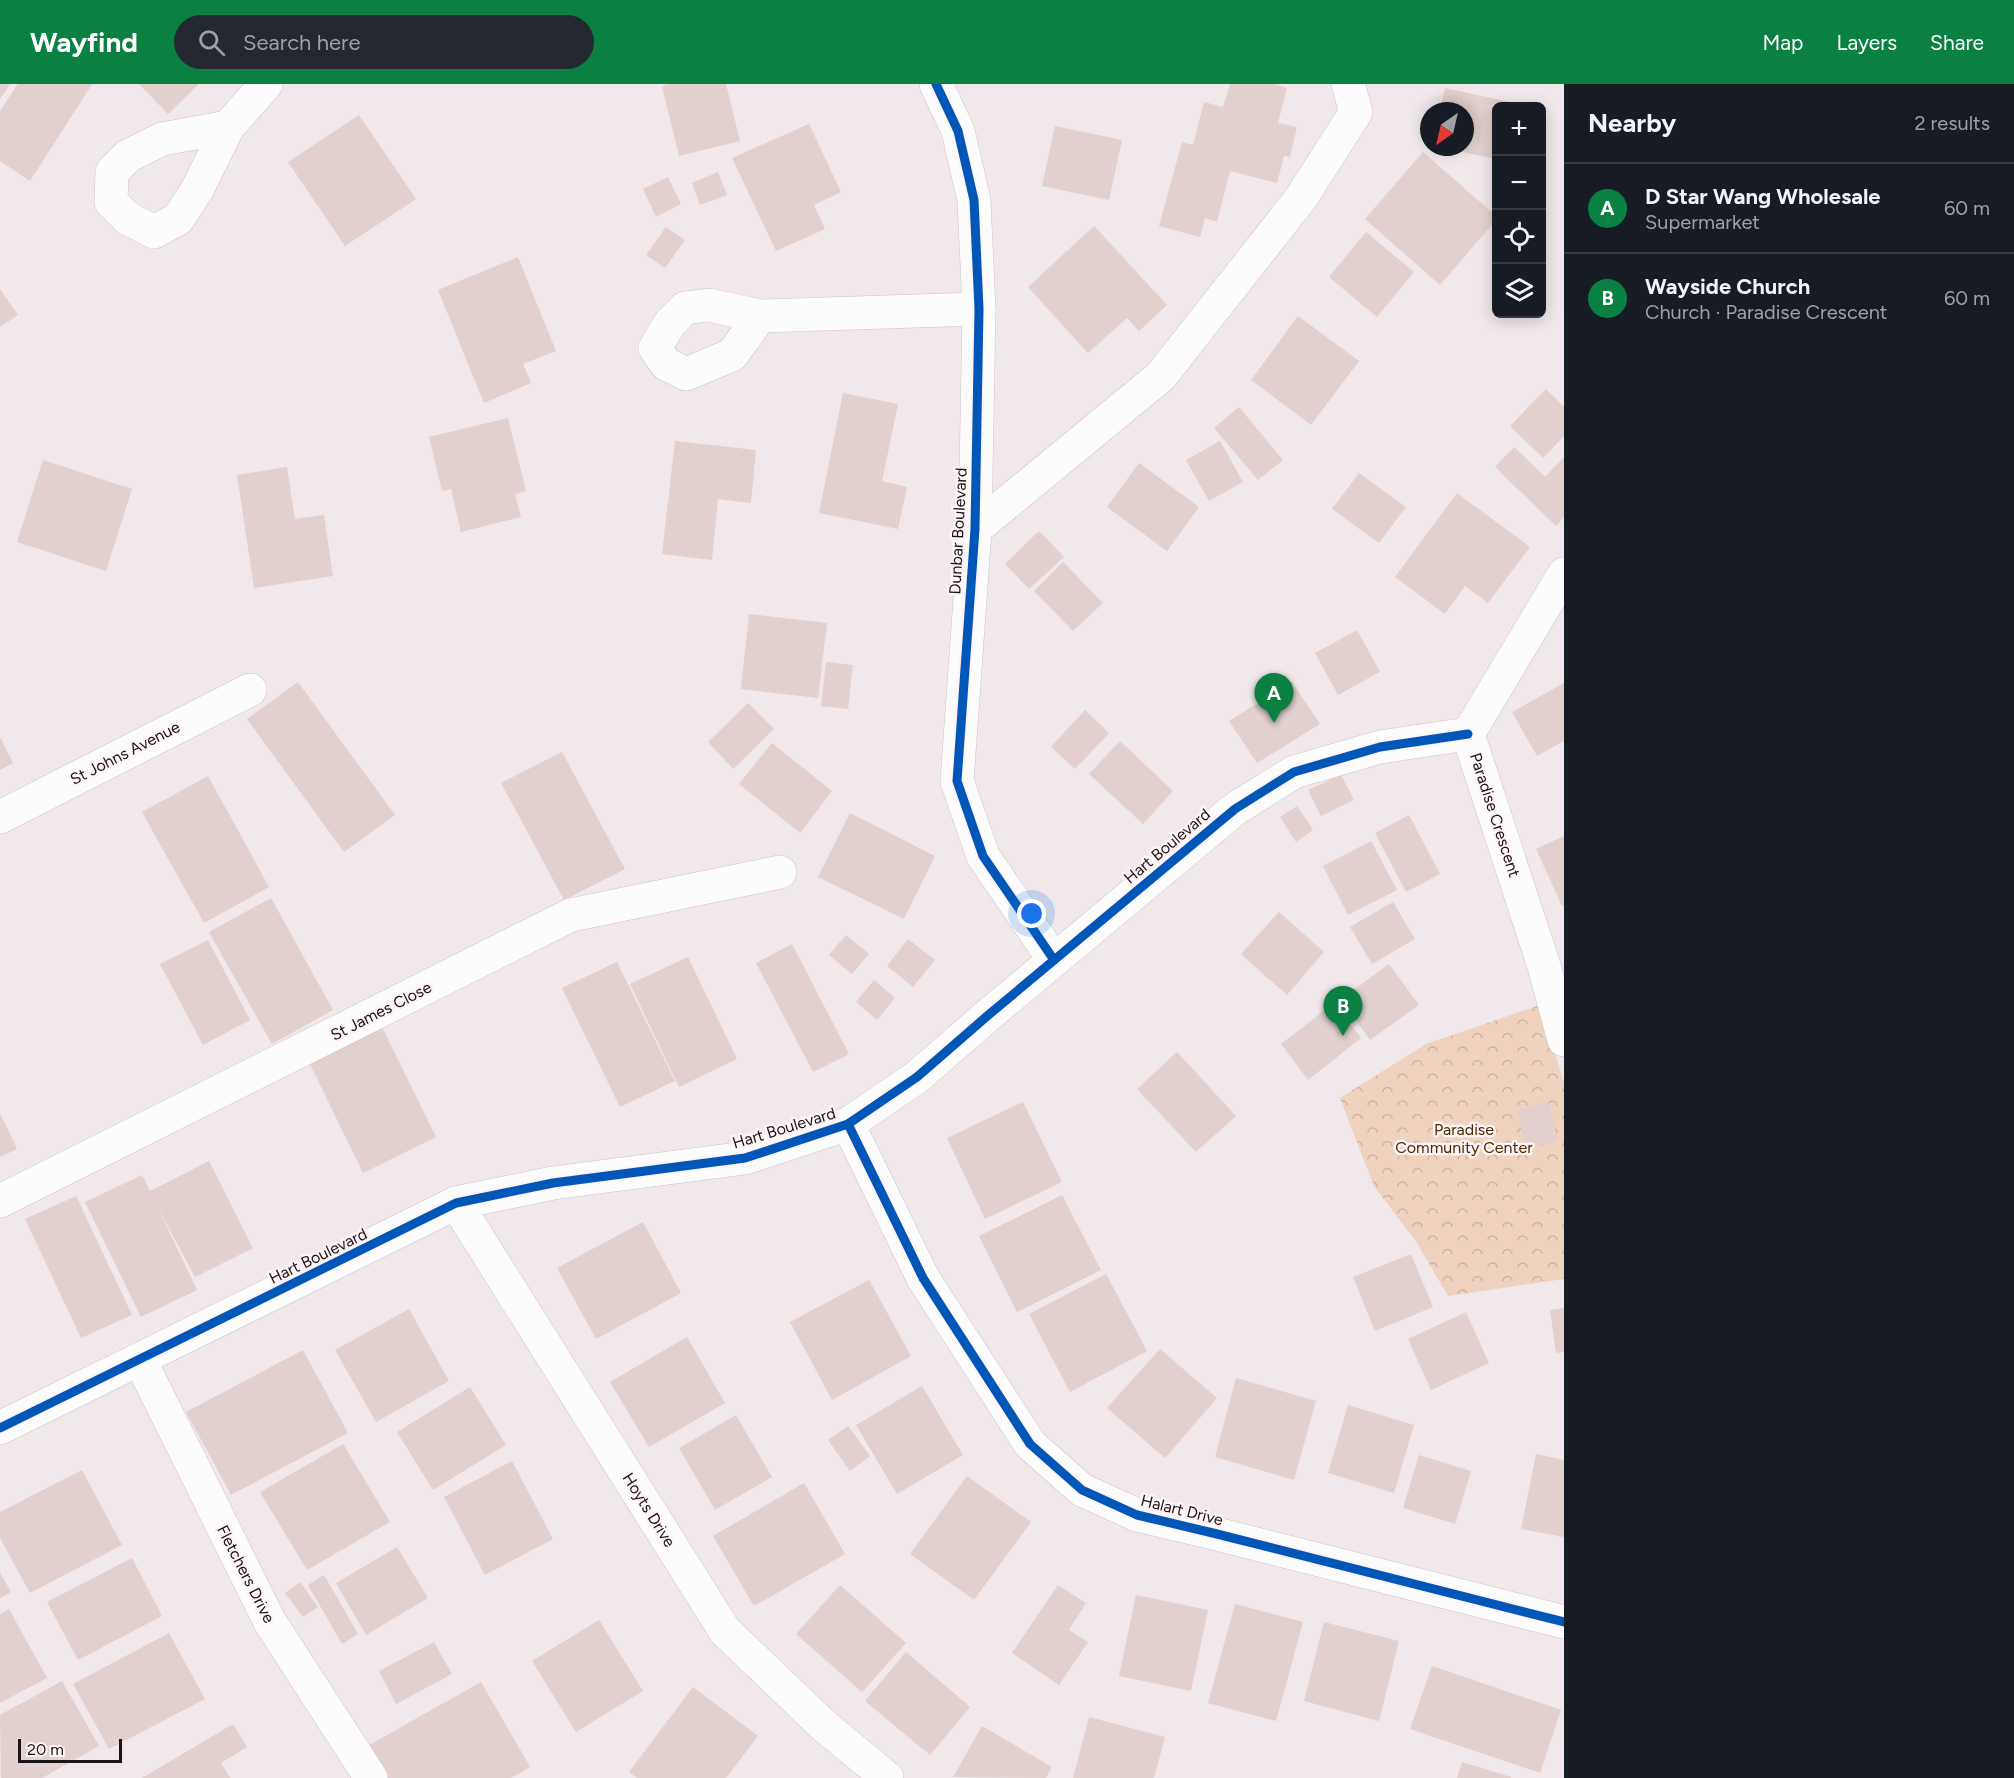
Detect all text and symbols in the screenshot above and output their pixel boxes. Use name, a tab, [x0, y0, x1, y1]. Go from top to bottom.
search box	[174, 15, 594, 69]
text: Wayfind	[30, 25, 138, 59]
icon: search	[195, 26, 228, 59]
text: Search here	[243, 29, 361, 56]
text: Map	[1763, 30, 1803, 55]
text: Layers	[1836, 30, 1897, 55]
text: Share	[1930, 30, 1984, 55]
north arrow	[1420, 102, 1474, 156]
map controls	[1492, 102, 1546, 318]
button: +	[1492, 102, 1546, 156]
text: Nearby	[1588, 107, 1676, 139]
text: 2 results	[1914, 111, 1990, 135]
button: −	[1492, 156, 1546, 210]
text: D Star Wang Wholesale	[1645, 183, 1881, 210]
text: A	[1600, 196, 1615, 220]
text: 60 m	[1944, 196, 1990, 220]
button: locate	[1492, 210, 1546, 264]
text: Supermarket	[1645, 210, 1760, 234]
button: layers	[1492, 264, 1546, 318]
text: Wayside Church	[1645, 273, 1810, 300]
text: B	[1601, 286, 1614, 310]
text: 60 m	[1944, 286, 1990, 310]
text: Church · Paradise Crescent	[1645, 300, 1887, 324]
street label: Dunbar Boulevard	[945, 467, 971, 595]
pin: A	[1254, 674, 1294, 723]
street label: St Johns Avenue	[67, 717, 183, 789]
street label: Paradise Crescent	[1466, 750, 1524, 880]
street label: Hart Boulevard	[1120, 804, 1214, 888]
your location	[1017, 899, 1046, 928]
street label: St James Close	[327, 977, 435, 1045]
pin: B	[1324, 986, 1362, 1036]
street label: Hart Boulevard	[730, 1103, 838, 1153]
park label: Paradise Community Center	[1395, 1120, 1533, 1157]
street label: Hart Boulevard	[266, 1224, 370, 1288]
street label: Hoyts Drive	[619, 1469, 679, 1551]
street label: Halart Drive	[1139, 1491, 1225, 1529]
street label: Fletchers Drive	[213, 1522, 279, 1626]
scale bar	[18, 1736, 122, 1764]
text: 20 m	[27, 1740, 64, 1759]

